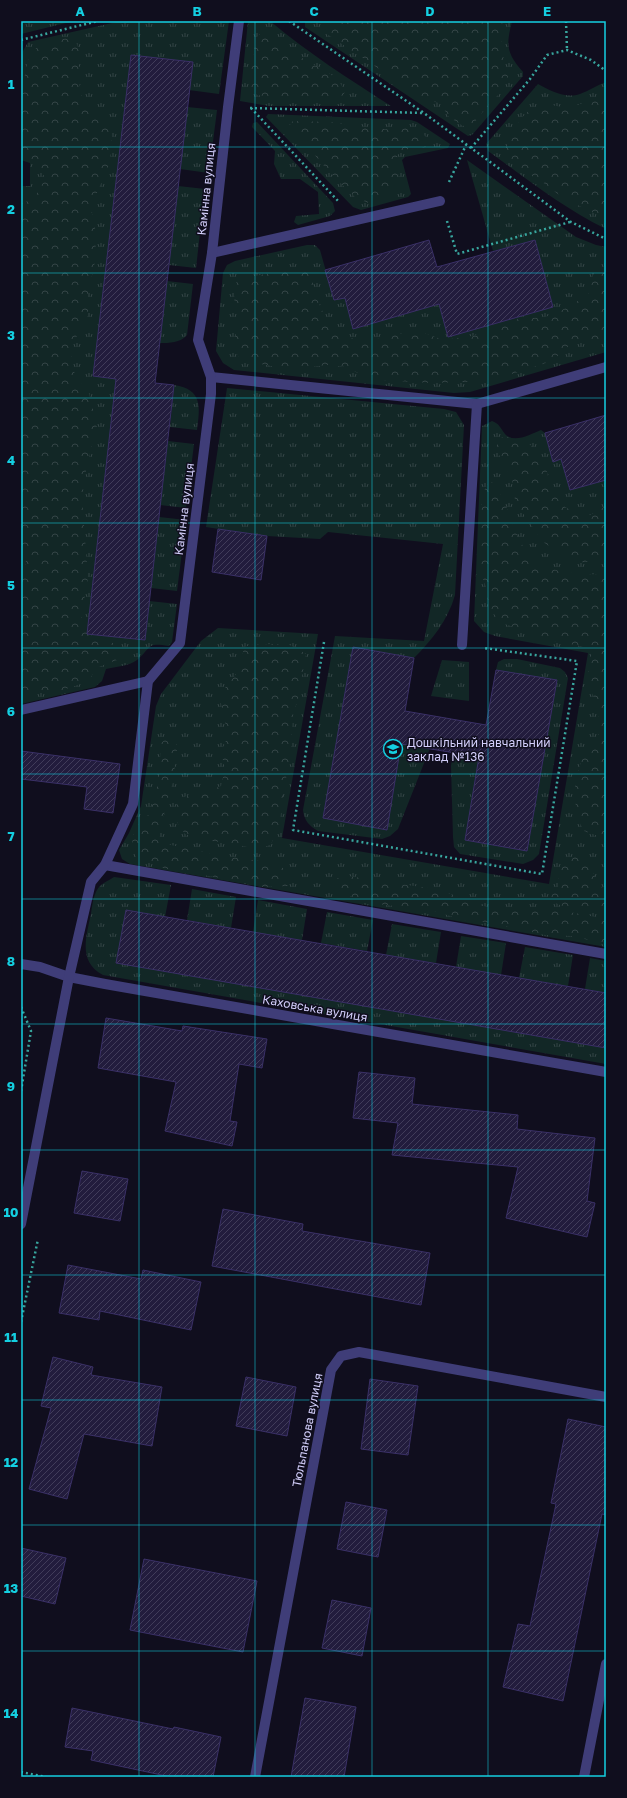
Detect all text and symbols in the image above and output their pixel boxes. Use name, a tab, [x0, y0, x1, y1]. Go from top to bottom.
text: A	[75, 3, 85, 19]
text: B	[192, 3, 202, 19]
text: C	[309, 3, 319, 19]
text: D	[425, 3, 435, 19]
text: E	[543, 3, 551, 19]
text: 1	[8, 76, 15, 92]
street label: Камінна вулиця	[194, 142, 218, 236]
text: 2	[7, 201, 15, 217]
text: 3	[7, 327, 15, 343]
text: 4	[7, 452, 15, 468]
street label: Камінна вулиця	[171, 462, 197, 556]
text: 5	[7, 577, 15, 593]
text: 6	[7, 703, 15, 719]
place label: Дошкільний навчальний заклад №136	[407, 735, 551, 764]
school or university icon: Дошкільний навчальний заклад №136	[382, 738, 404, 760]
text: 7	[7, 828, 15, 844]
text: 8	[7, 953, 15, 969]
street label: Каховська вулиця	[261, 991, 369, 1025]
text: 9	[7, 1078, 15, 1094]
text: 10	[3, 1204, 19, 1220]
text: 11	[4, 1329, 18, 1345]
street label: Тюльпанова вулиця	[289, 1372, 325, 1488]
text: 12	[4, 1454, 18, 1470]
text: 13	[4, 1580, 18, 1596]
text: 14	[4, 1705, 18, 1721]

